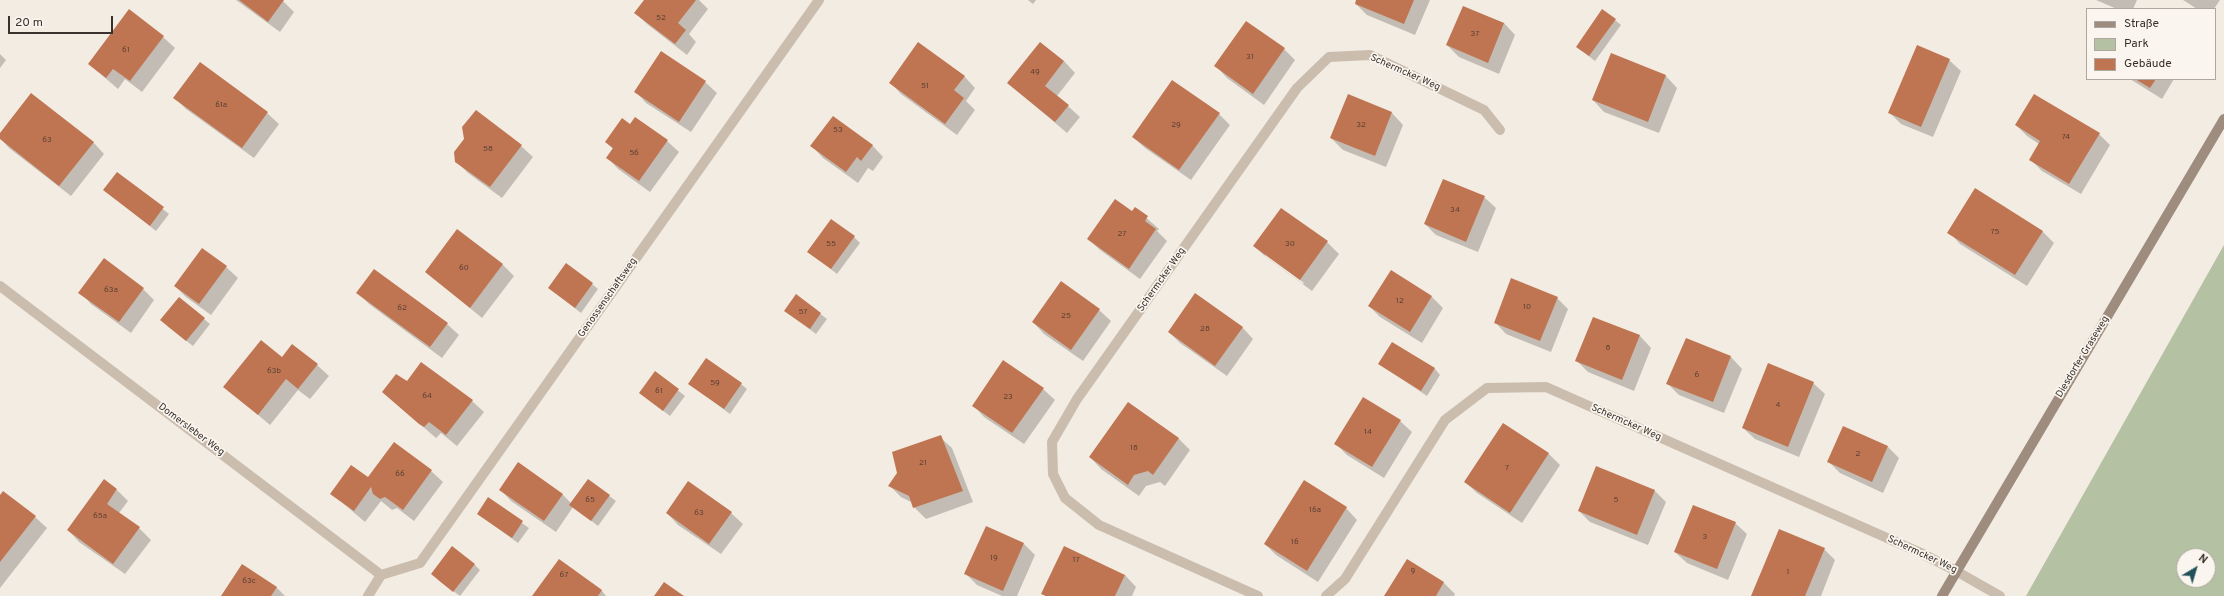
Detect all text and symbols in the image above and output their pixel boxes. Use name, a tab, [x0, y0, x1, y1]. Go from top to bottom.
scale bar	[10, 8, 115, 34]
legend	[2086, 8, 2216, 80]
house number: 52	[656, 13, 666, 23]
text: 20 m	[15, 15, 43, 31]
text: Straße	[2124, 16, 2159, 32]
house number: 37	[1471, 29, 1479, 39]
text: Park	[2124, 36, 2149, 52]
house number: 61	[122, 45, 130, 55]
house number: 31	[1246, 52, 1254, 62]
street label: Schermcker Weg	[1368, 52, 1442, 94]
text: Gebäude	[2124, 56, 2172, 72]
house number: 49	[1030, 67, 1040, 77]
house number: 51	[921, 81, 929, 91]
house number: 61a	[215, 100, 227, 110]
house number: 29	[1171, 120, 1181, 130]
house number: 32	[1356, 120, 1366, 130]
house number: 53	[833, 125, 843, 135]
house number: 74	[2062, 132, 2070, 142]
house number: 63	[42, 135, 52, 145]
house number: 58	[483, 144, 493, 154]
house number: 56	[629, 148, 639, 158]
house number: 34	[1450, 205, 1460, 215]
house number: 75	[1990, 227, 2000, 237]
house number: 27	[1118, 229, 1126, 239]
house number: 55	[826, 239, 836, 249]
house number: 30	[1285, 239, 1295, 249]
street label: Schermcker Weg	[1135, 246, 1189, 314]
street label: Genossenschaftsweg	[576, 256, 640, 340]
house number: 60	[459, 263, 469, 273]
house number: 63a	[104, 285, 118, 295]
house number: 12	[1396, 296, 1404, 306]
house number: 10	[1523, 302, 1531, 312]
house number: 62	[397, 303, 407, 313]
house number: 57	[798, 307, 808, 317]
house number: 25	[1061, 311, 1071, 321]
street label: Diesdorfer Graseweg	[2054, 314, 2112, 400]
house number: 28	[1200, 324, 1210, 334]
house number: 8	[1606, 343, 1610, 353]
house number: 63b	[267, 366, 281, 376]
house number: 6	[1695, 370, 1699, 380]
house number: 59	[710, 378, 720, 388]
house number: 61	[655, 386, 663, 396]
house number: 64	[422, 391, 432, 401]
house number: 23	[1003, 392, 1013, 402]
house number: 4	[1776, 400, 1780, 410]
street label: Domersleber Weg	[156, 401, 226, 459]
street label: Schermcker Weg	[1589, 402, 1663, 444]
house number: 14	[1364, 427, 1372, 437]
house number: 18	[1130, 443, 1138, 453]
house number: 2	[1856, 449, 1860, 459]
house number: 21	[919, 458, 927, 468]
house number: 7	[1505, 463, 1509, 473]
house number: 66	[395, 469, 405, 479]
house number: 65	[585, 495, 595, 505]
house number: 5	[1614, 495, 1618, 505]
house number: 16a	[1309, 505, 1321, 515]
house number: 63	[694, 508, 704, 518]
house number: 65a	[93, 511, 107, 521]
house number: 3	[1703, 532, 1707, 542]
street label: Schermcker Weg	[1885, 534, 1959, 576]
house number: 16	[1291, 537, 1299, 547]
north arrow	[2176, 548, 2216, 588]
text: N	[2195, 551, 2210, 567]
house number: 19	[990, 553, 998, 563]
house number: 17	[1072, 555, 1080, 565]
house number: 9	[1411, 566, 1415, 576]
house number: 1	[1787, 567, 1789, 577]
house number: 67	[560, 570, 568, 580]
house number: 63c	[242, 576, 256, 586]

